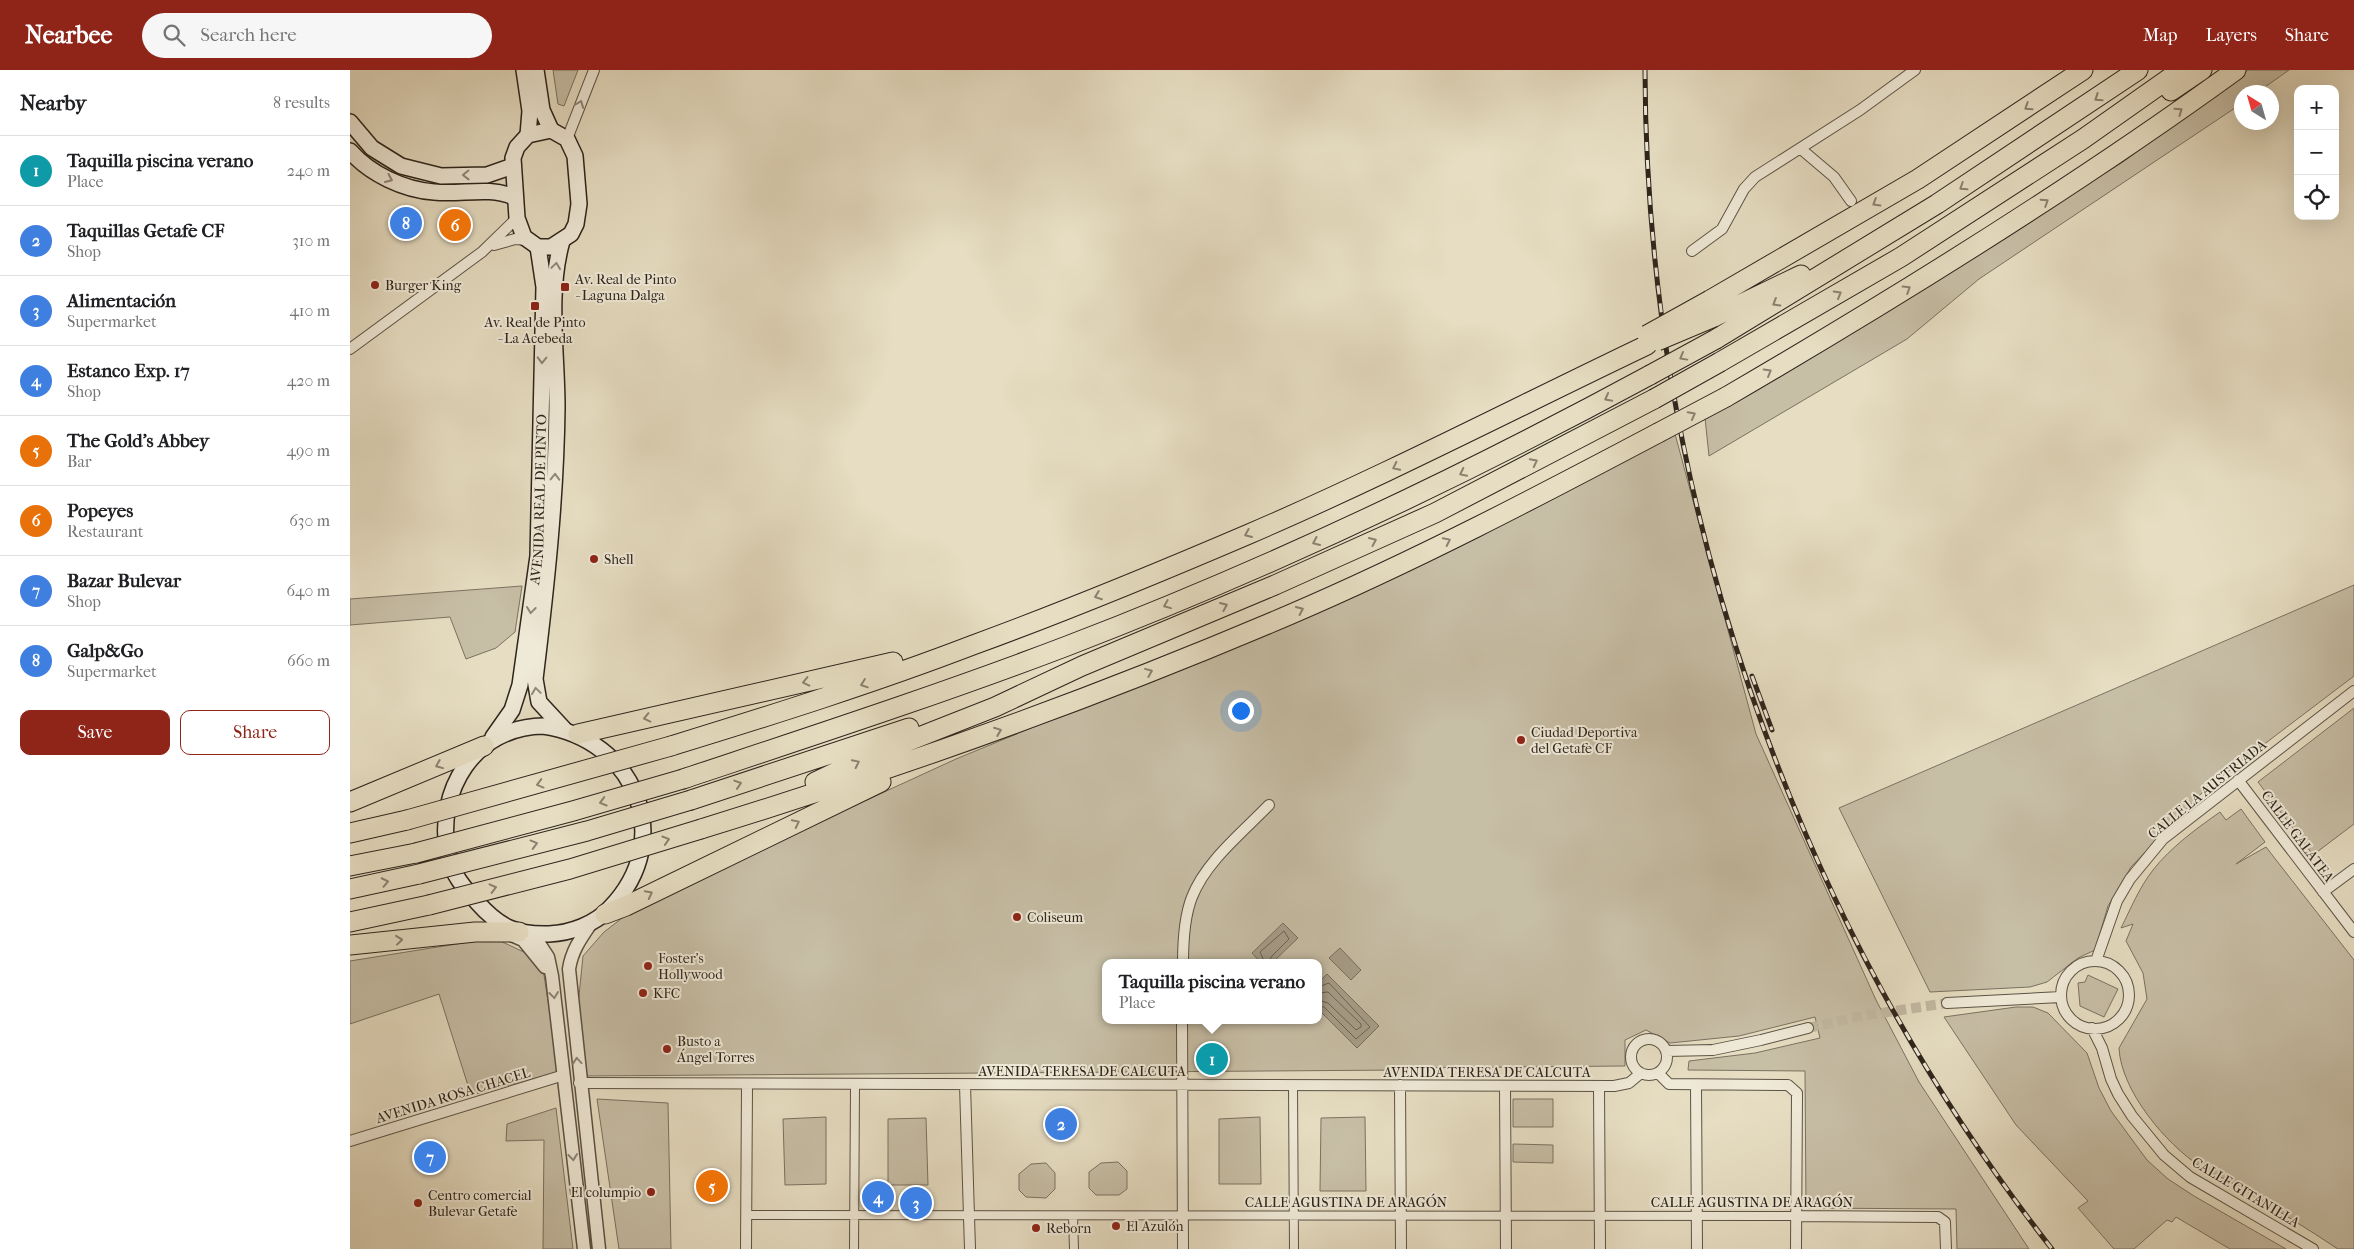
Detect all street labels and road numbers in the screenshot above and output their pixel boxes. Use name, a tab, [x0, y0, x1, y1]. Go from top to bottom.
street label: AVENIDA REAL DE PINTO	[526, 414, 550, 587]
street label: CALLE LA AUSTRIADA	[2144, 736, 2271, 843]
street label: CALLE GALATEA	[2258, 787, 2338, 886]
street label: AVENIDA TERESA DE CALCUTA	[977, 1063, 1187, 1080]
street label: AVENIDA ROSA CHACEL	[373, 1064, 533, 1127]
street label: AVENIDA TERESA DE CALCUTA	[1382, 1064, 1592, 1081]
street label: CALLE GITANILLA	[2189, 1154, 2303, 1232]
street label: CALLE AGUSTINA DE ARAGÓN	[1245, 1193, 1448, 1211]
street label: CALLE AGUSTINA DE ARAGÓN	[1651, 1193, 1854, 1211]

